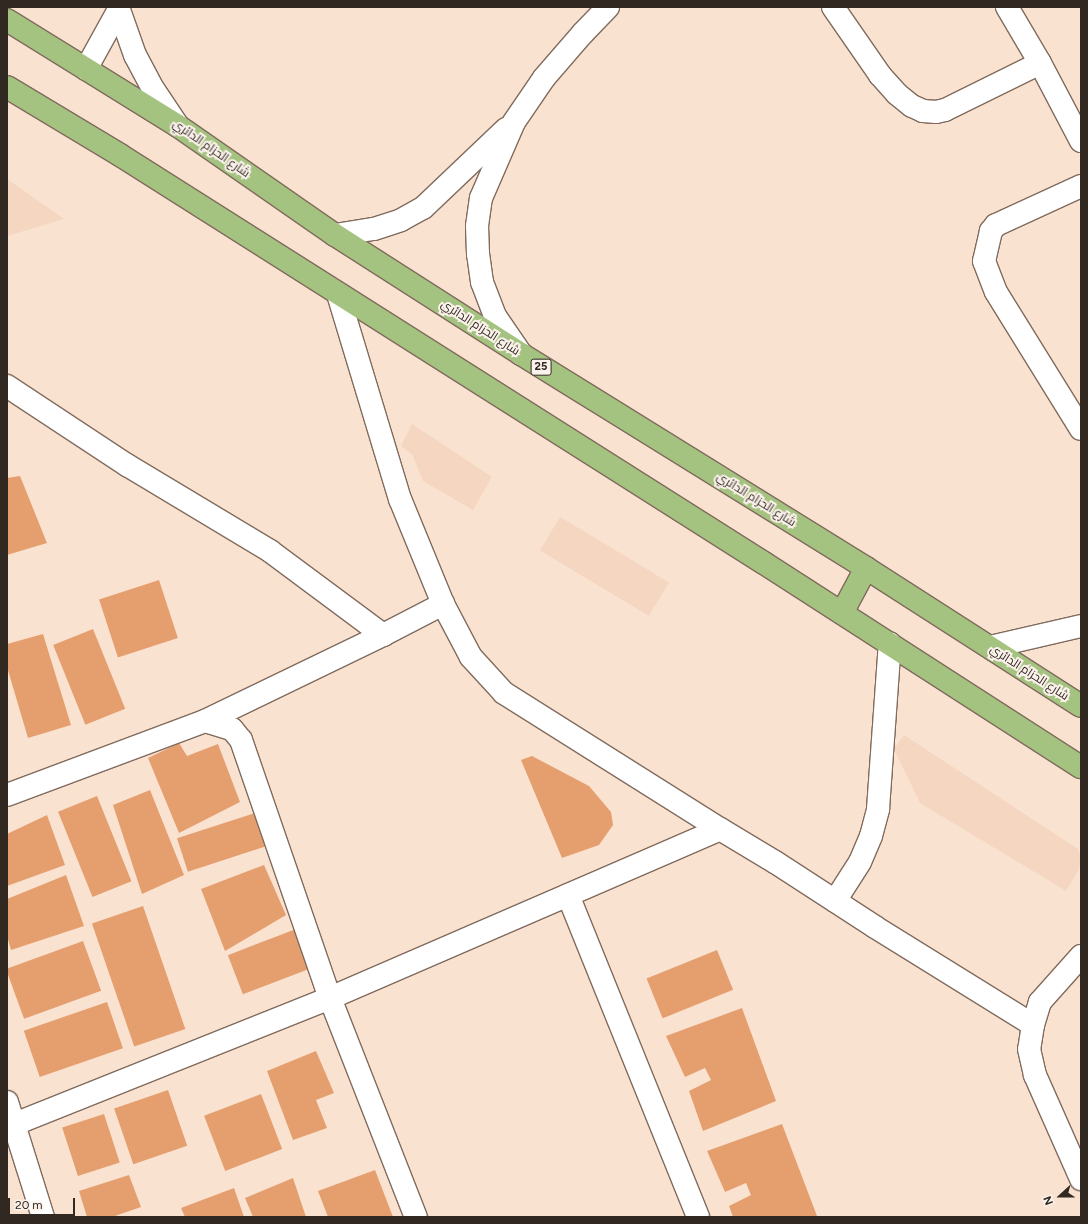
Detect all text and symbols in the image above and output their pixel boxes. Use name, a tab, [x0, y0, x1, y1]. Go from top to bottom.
street label: شارع الحزام الدائري	[170, 117, 252, 181]
street label: شارع الحزام الدائري	[438, 297, 522, 359]
road number: 25	[530, 358, 552, 376]
street label: شارع الحزام الدائري	[714, 470, 798, 530]
street label: شارع الحزام الدائري	[987, 642, 1071, 704]
north arrow	[1040, 1176, 1080, 1216]
scale bar	[10, 1190, 77, 1216]
text: N	[1041, 1194, 1056, 1207]
text: 20 m	[15, 1198, 43, 1212]

